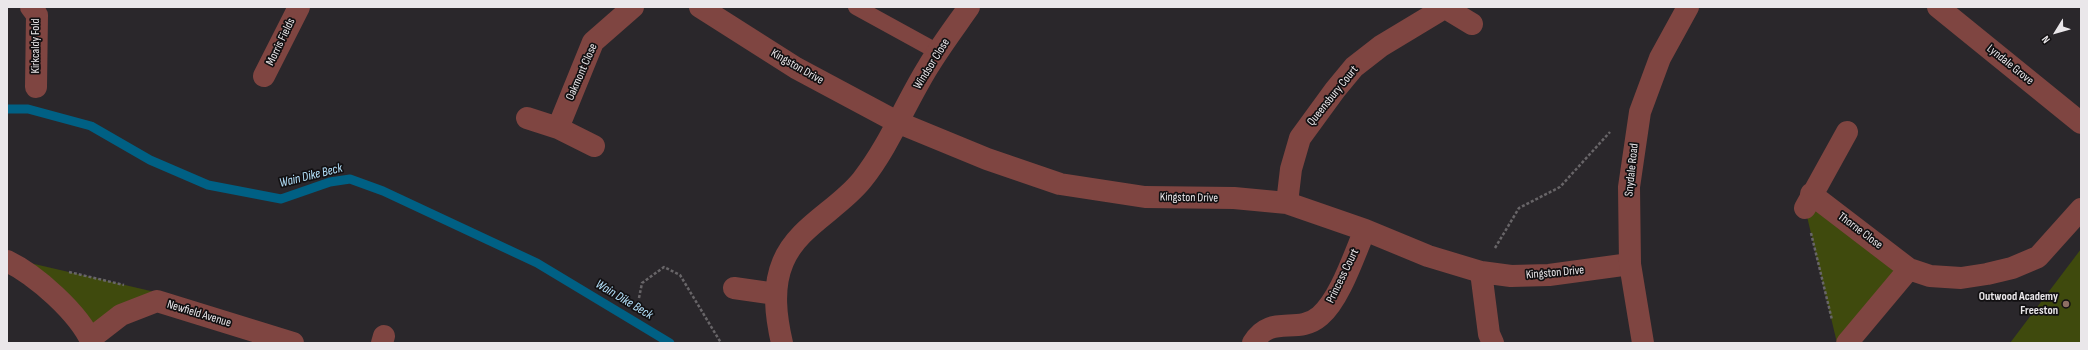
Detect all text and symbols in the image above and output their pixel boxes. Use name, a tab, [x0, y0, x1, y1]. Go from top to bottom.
north arrow	[2036, 12, 2076, 52]
street label: Morris Fields	[263, 16, 299, 68]
street label: Kirkcaldy Fold	[29, 18, 43, 74]
text: N	[2039, 33, 2053, 46]
street label: Windsor Close	[911, 36, 953, 92]
street label: Oakmont Close	[563, 41, 601, 103]
street label: Lyndale Grove	[1984, 42, 2036, 88]
street label: Kingston Drive	[768, 46, 826, 88]
street label: Queensbury Court	[1304, 63, 1362, 129]
street label: Snydale Road	[1622, 143, 1642, 197]
water label: Wain Dike Beck	[278, 161, 344, 191]
street label: Kingston Drive	[1160, 190, 1218, 206]
street label: Thorne Close	[1835, 209, 1885, 253]
street label: Princess Court	[1324, 246, 1362, 306]
street label: Kingston Drive	[1525, 263, 1585, 283]
water label: Wain Dike Beck	[592, 277, 656, 323]
place label: Outwood Academy Freeston	[1979, 290, 2058, 318]
street label: Newfield Avenue	[165, 297, 233, 331]
marker: Outwood Academy Freeston	[2061, 299, 2071, 309]

